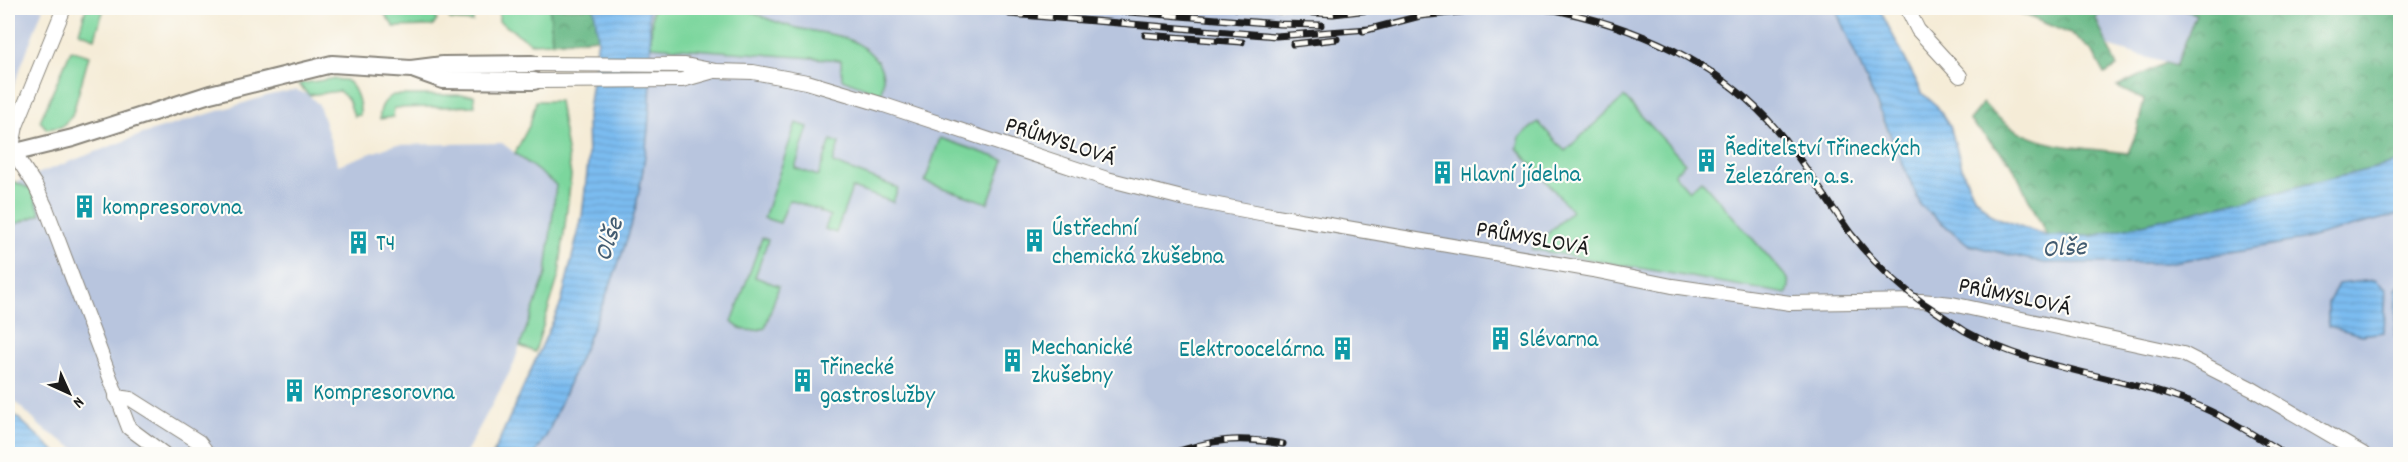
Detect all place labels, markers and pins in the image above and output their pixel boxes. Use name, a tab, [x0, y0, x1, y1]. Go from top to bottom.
place label: Ředitelství Třineckých Železáren, a.s.	[1725, 133, 1921, 195]
building icon: Ředitelství Třineckých Železáren, a.s.	[1694, 148, 1720, 174]
place label: Hlavní jídelna	[1460, 159, 1582, 193]
building icon: Hlavní jídelna	[1429, 160, 1455, 186]
place label: kompresorovna	[102, 192, 243, 226]
building icon: kompresorovna	[71, 193, 97, 219]
place label: Ústřechní chemická zkušebna	[1052, 213, 1225, 275]
place label: T4	[376, 228, 396, 262]
building icon: Ústřechní chemická zkušebna	[1021, 228, 1047, 254]
building icon: T4	[345, 229, 371, 255]
place label: Slévarna	[1519, 324, 1599, 358]
building icon: Slévarna	[1488, 325, 1514, 351]
place label: Mechanické zkušebny	[1031, 332, 1133, 394]
place label: Elektroocelárna	[1179, 334, 1325, 368]
building icon: Elektroocelárna	[1329, 335, 1355, 361]
building icon: Mechanické zkušebny	[1000, 347, 1026, 373]
place label: Třinecké gastroslužby	[820, 352, 936, 414]
building icon: Třinecké gastroslužby	[789, 367, 815, 393]
place label: Kompresorovna	[313, 377, 455, 411]
building icon: Kompresorovna	[282, 378, 308, 404]

